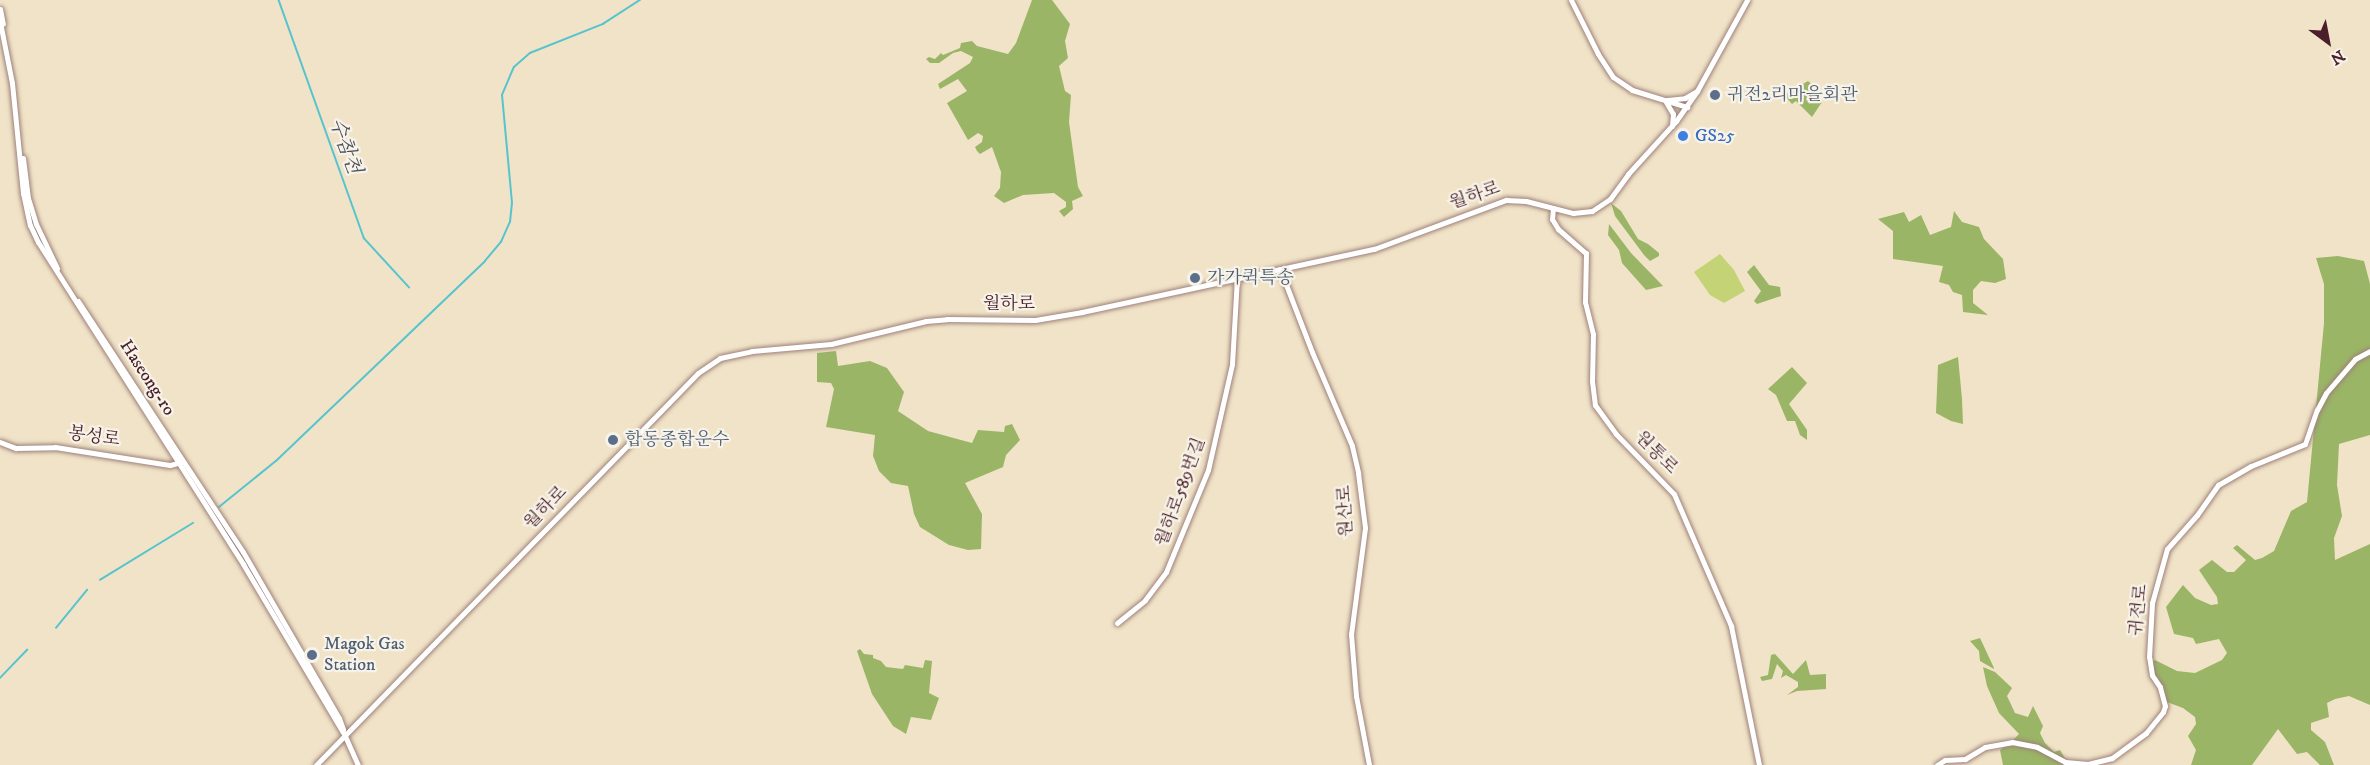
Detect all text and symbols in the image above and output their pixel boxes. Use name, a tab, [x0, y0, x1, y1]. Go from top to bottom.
north arrow	[2298, 12, 2358, 72]
text: N	[2327, 45, 2348, 69]
place label: 귀전2리마을회관	[1727, 84, 1858, 106]
marker: 귀전2리마을회관	[1708, 88, 1722, 102]
water label: 수참천	[324, 115, 366, 177]
place label: GS25	[1695, 125, 1735, 147]
marker: GS25	[1676, 129, 1690, 143]
street label: 월하로	[1447, 177, 1503, 215]
place label: 가가퀵특송	[1207, 267, 1294, 289]
marker: 가가퀵특송	[1188, 271, 1202, 285]
street label: 월하로	[983, 293, 1035, 315]
street label: Haseong-ro	[115, 336, 179, 420]
street label: 봉성로	[67, 423, 121, 451]
street label: 원통로	[1630, 427, 1682, 479]
place label: 합동종합운수	[625, 429, 729, 451]
marker: 합동종합운수	[606, 433, 620, 447]
street label: 월하로589번길	[1151, 435, 1211, 549]
street label: 월하로	[520, 482, 572, 534]
street label: 원산로	[1334, 484, 1358, 538]
street label: 귀전로	[2126, 583, 2152, 637]
place label: Magok Gas Station	[324, 634, 405, 676]
marker: Magok Gas Station	[305, 648, 319, 662]

